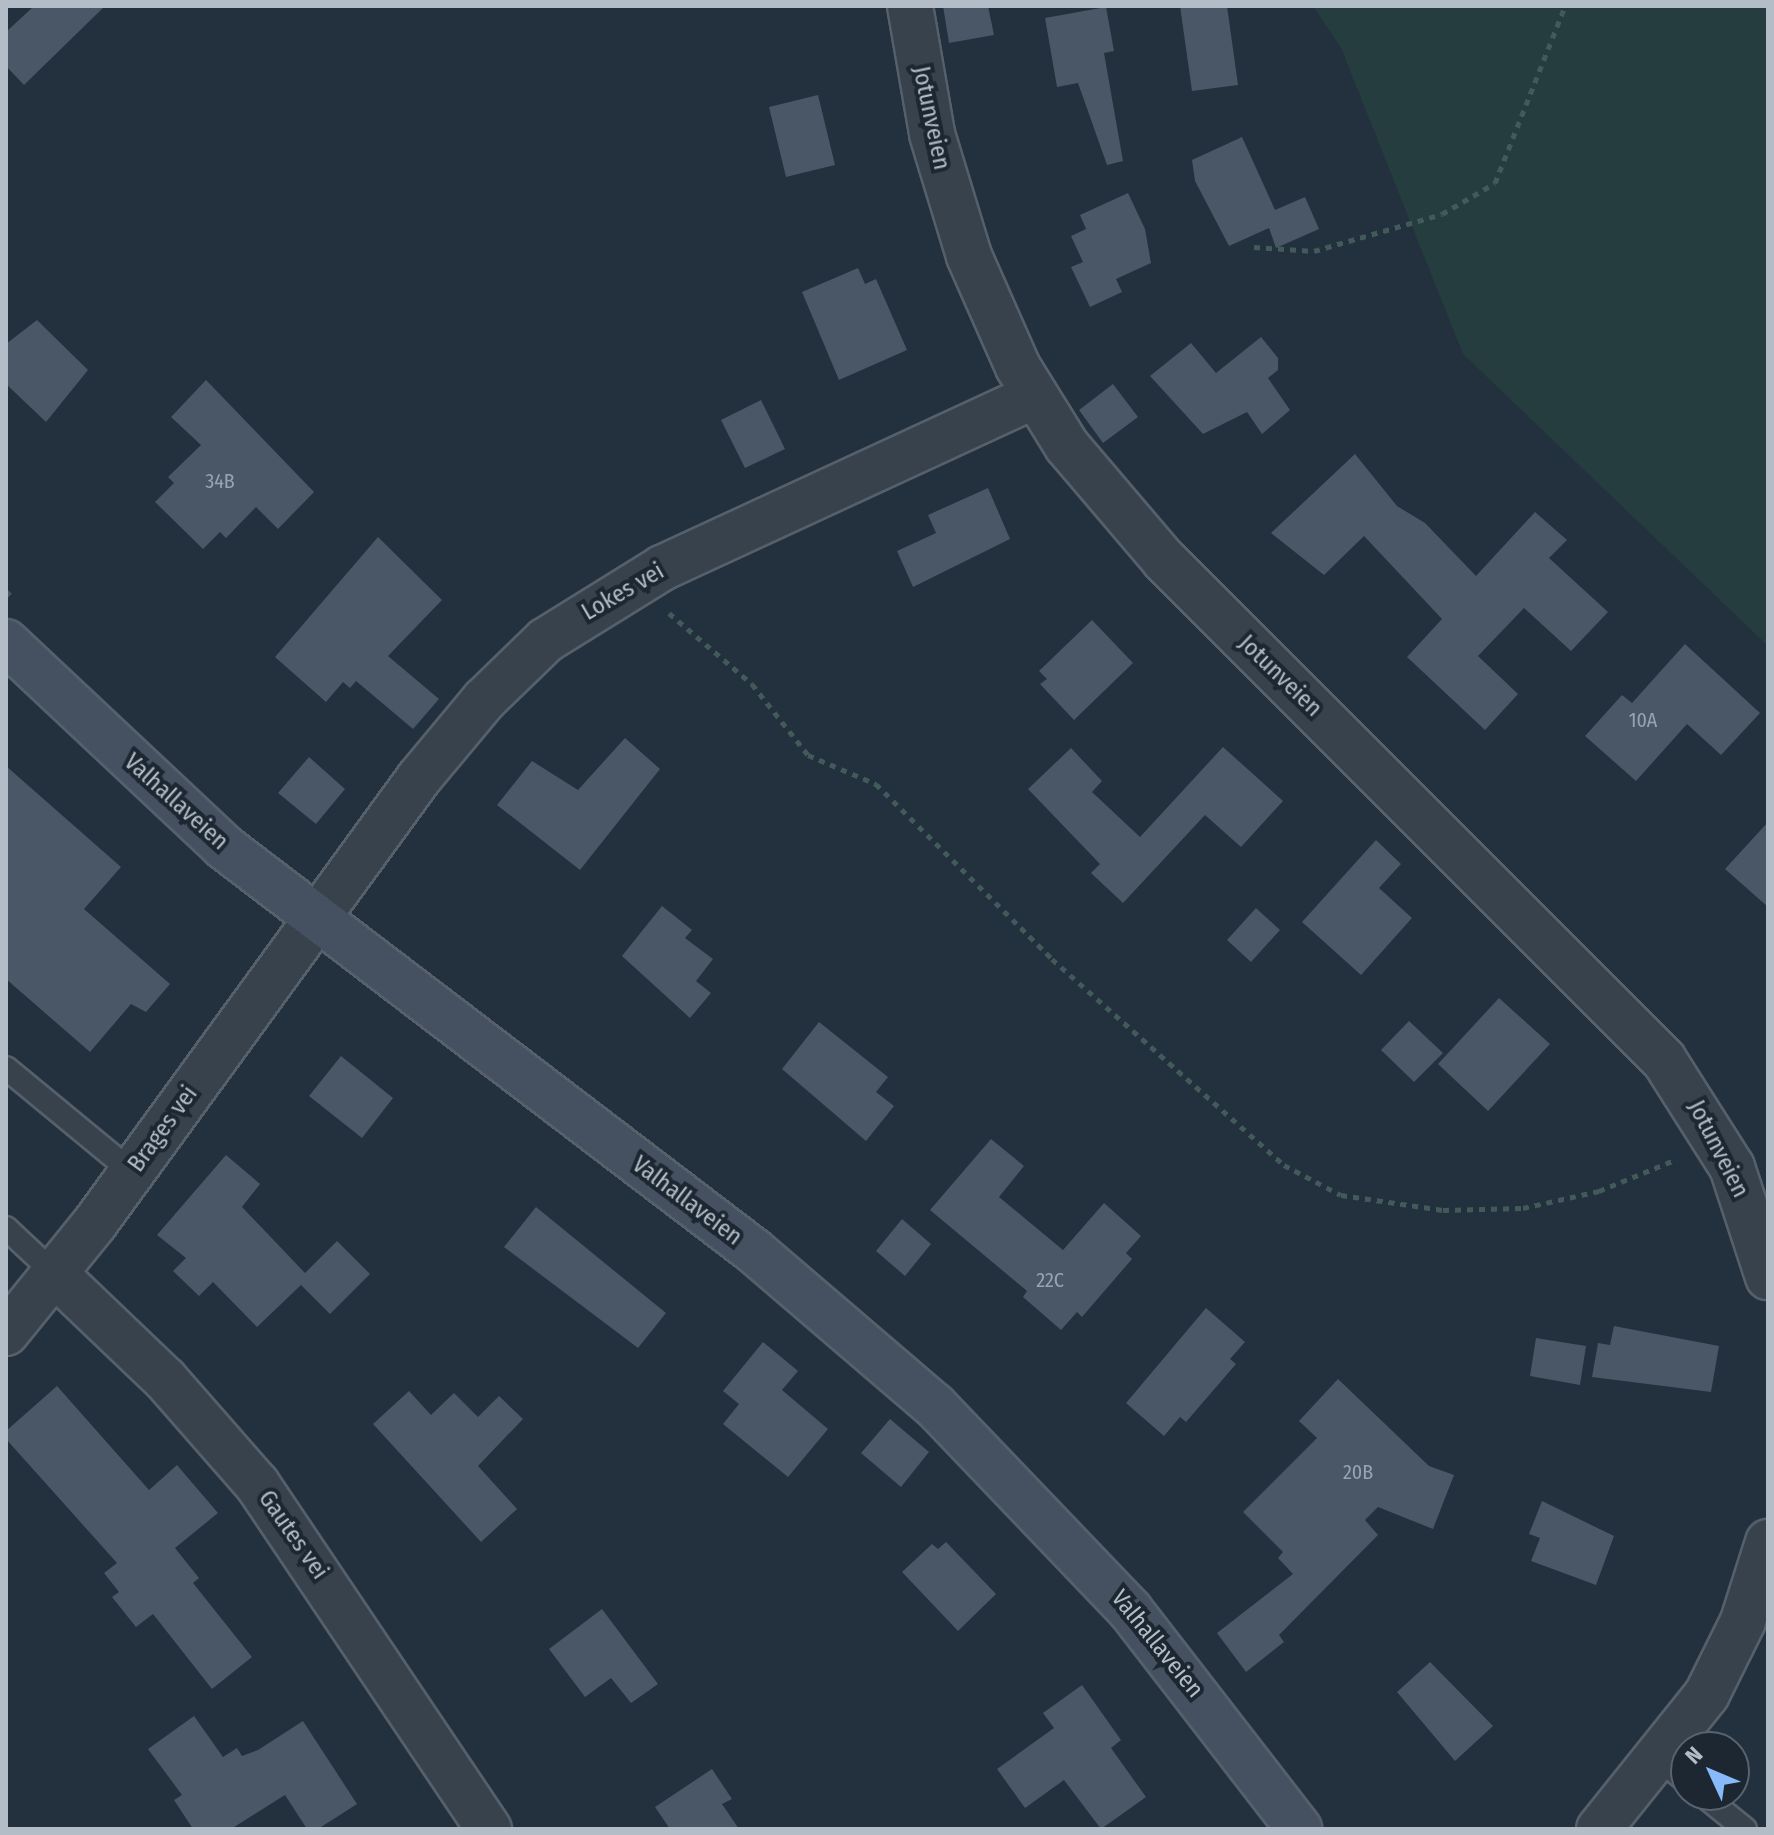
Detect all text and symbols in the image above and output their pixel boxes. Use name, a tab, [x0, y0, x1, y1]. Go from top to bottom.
street label: Jotunveien	[906, 64, 956, 172]
house number: 34B	[205, 469, 235, 493]
street label: Lokes vei	[577, 557, 669, 627]
street label: Jotunveien	[1232, 629, 1328, 723]
house number: 10A	[1629, 708, 1657, 732]
street label: Valhallaveien	[118, 748, 234, 856]
street label: Brages vei	[122, 1080, 204, 1178]
street label: Jotunveien	[1681, 1096, 1755, 1202]
street label: Valhallaveien	[626, 1150, 748, 1252]
house number: 22C	[1036, 1268, 1064, 1292]
house number: 20B	[1343, 1460, 1373, 1484]
street label: Gautes vei	[252, 1485, 334, 1585]
street label: Valhallaveien	[1105, 1584, 1209, 1704]
north arrow	[1670, 1731, 1750, 1811]
text: N	[1680, 1741, 1708, 1769]

